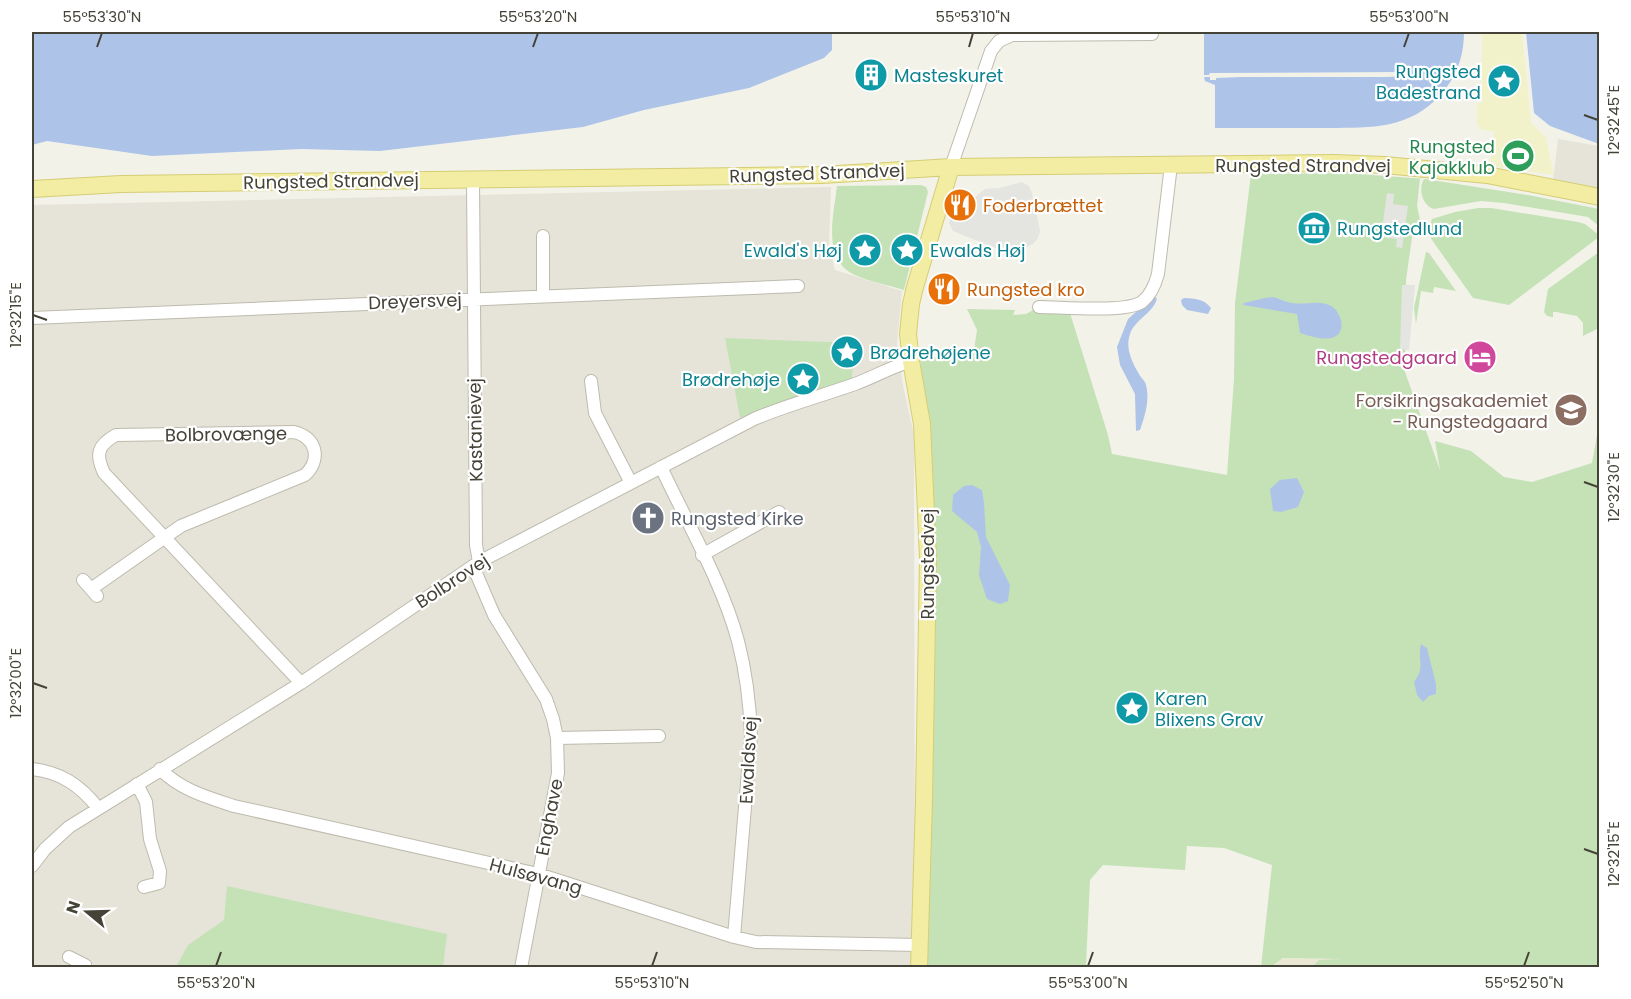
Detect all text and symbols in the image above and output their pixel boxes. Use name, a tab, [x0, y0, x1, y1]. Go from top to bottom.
text: 55°53'30"N	[63, 6, 141, 27]
text: 55°53'20"N	[499, 6, 577, 27]
text: 55°53'10"N	[936, 6, 1010, 27]
text: 55°53'00"N	[1369, 6, 1449, 27]
building icon: Masteskuret	[853, 57, 889, 93]
place label: Rungsted Badestrand	[1376, 59, 1481, 105]
place label: Masteskuret	[894, 63, 1003, 88]
place icon: Rungsted Badestrand	[1486, 63, 1522, 99]
text: 12°32'45"E	[1603, 85, 1624, 155]
place label: Rungsted Kajakklub	[1409, 134, 1495, 180]
sports icon: Rungsted Kajakklub	[1500, 138, 1536, 174]
street label: Rungsted Strandvej	[1215, 153, 1391, 178]
street label: Rungsted Strandvej	[729, 157, 905, 189]
street label: Rungsted Strandvej	[243, 167, 419, 195]
restaurant icon: Foderbrættet	[942, 187, 978, 223]
place label: Foderbrættet	[983, 193, 1103, 218]
museum icon: Rungstedlund	[1296, 210, 1332, 246]
place label: Rungstedlund	[1337, 216, 1462, 241]
place icon: Ewald's Høj	[847, 232, 883, 268]
place icon: Ewalds Høj	[889, 232, 925, 268]
place label: Ewald's Høj	[744, 238, 842, 263]
place label: Ewalds Høj	[930, 238, 1025, 263]
restaurant icon: Rungsted kro	[926, 271, 962, 307]
place label: Rungsted kro	[967, 277, 1085, 302]
text: 12°32'15"E	[5, 282, 26, 348]
street label: Dreyersvej	[368, 287, 462, 315]
place icon: Brødrehøjene	[829, 334, 865, 370]
hotel icon: Rungstedgaard	[1462, 339, 1498, 375]
place label: Brødrehøjene	[870, 340, 991, 365]
place label: Rungstedgaard	[1316, 345, 1457, 370]
place icon: Brødrehøje	[785, 361, 821, 397]
place label: Brødrehøje	[682, 367, 780, 392]
street label: Kastanievej	[462, 378, 488, 482]
place label: Forsikringsakademiet - Rungstedgaard	[1356, 388, 1548, 434]
school or university icon: Forsikringsakademiet - Rungstedgaard	[1553, 392, 1589, 428]
street label: Bolbrovænge	[165, 420, 287, 448]
text: 12°32'30"E	[1603, 452, 1624, 522]
church icon: Rungsted Kirke	[630, 500, 666, 536]
place label: Rungsted Kirke	[671, 506, 804, 531]
street label: Rungstedvej	[915, 508, 940, 620]
street label: Bolbrovej	[410, 548, 494, 614]
text: 12°32'00"E	[5, 648, 26, 718]
place label: Karen Blixens Grav	[1155, 686, 1263, 732]
place icon: Karen Blixens Grav	[1114, 690, 1150, 726]
street label: Ewaldsvej	[733, 715, 763, 805]
street label: Enghave	[529, 776, 569, 858]
text: 12°32'15"E	[1603, 821, 1624, 887]
street label: Hulsøvang	[487, 852, 585, 900]
north arrow	[57, 882, 117, 942]
text: N	[60, 898, 86, 917]
text: 55°53'20"N	[177, 972, 255, 993]
text: 55°53'10"N	[615, 972, 689, 993]
text: 55°53'00"N	[1048, 972, 1128, 993]
text: 55°52'50"N	[1484, 972, 1564, 993]

